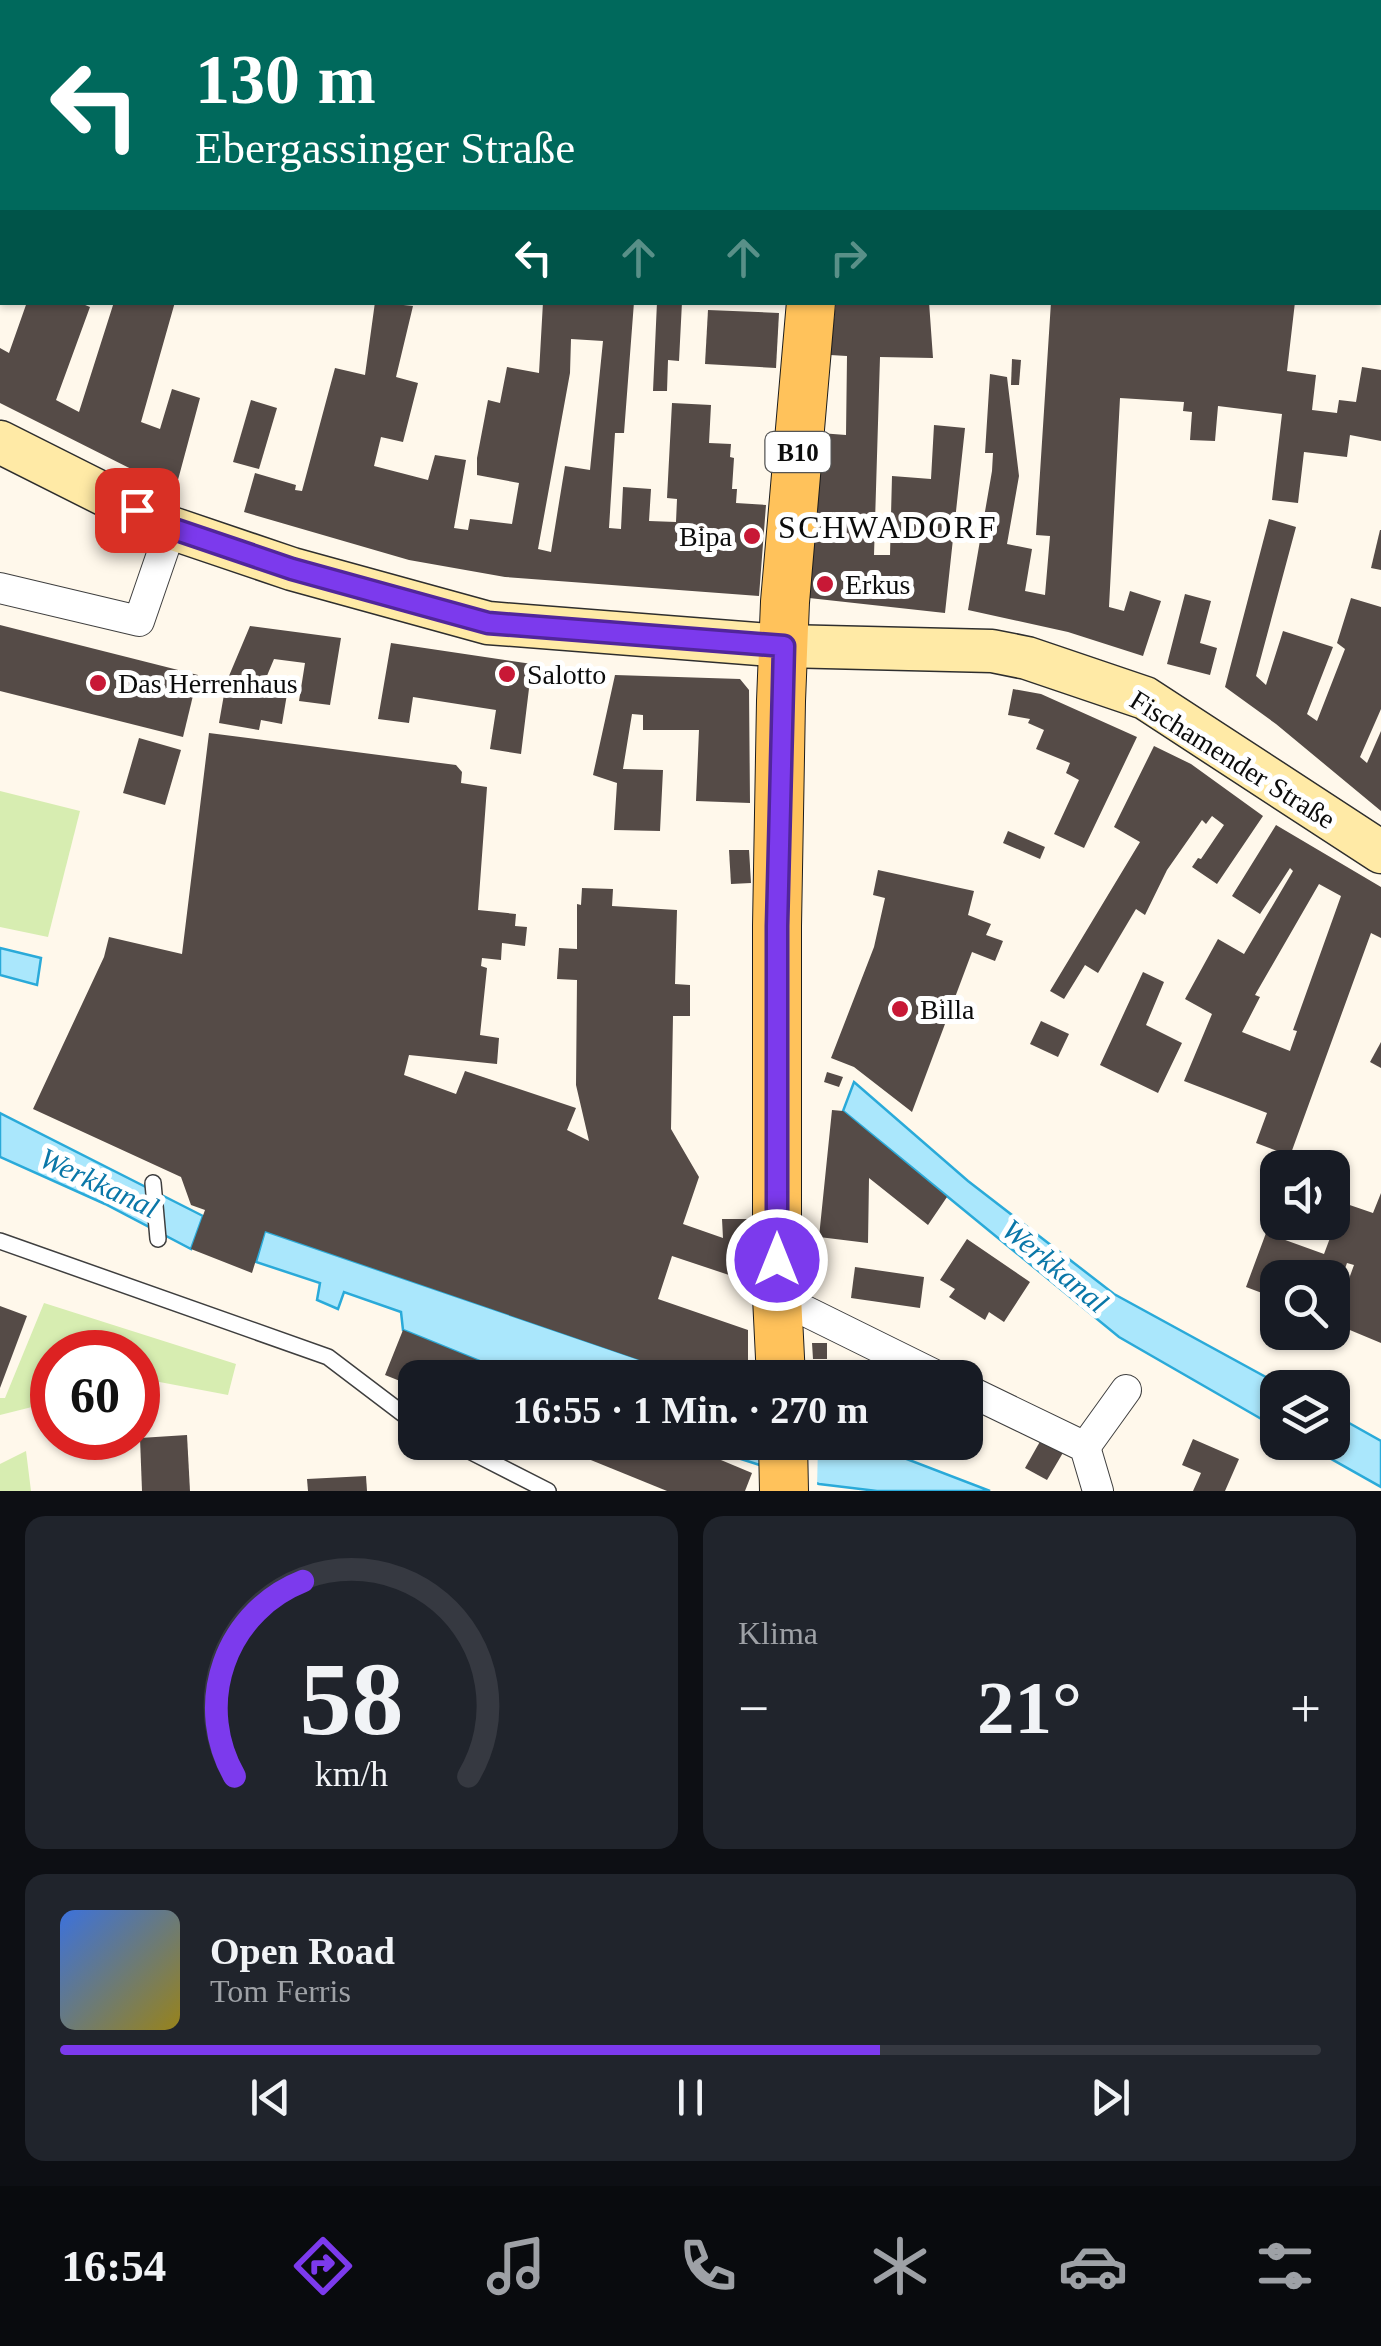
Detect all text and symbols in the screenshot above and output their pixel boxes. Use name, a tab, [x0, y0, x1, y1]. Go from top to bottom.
icon: left	[30, 40, 160, 170]
text: 130 m	[195, 41, 376, 118]
text: Ebergassinger Straße	[195, 123, 575, 173]
icon: left	[506, 230, 561, 285]
icon: ahead	[611, 230, 666, 285]
icon: ahead	[716, 230, 771, 285]
icon: right	[821, 230, 876, 285]
road number: B10	[766, 432, 830, 472]
pin	[95, 468, 180, 553]
icon: arrive	[110, 483, 165, 538]
district label: SCHWADORF	[778, 509, 998, 545]
place label: Bipa	[679, 521, 733, 552]
marker: Bipa	[741, 525, 763, 547]
place label: Erkus	[845, 569, 910, 600]
marker: Erkus	[814, 573, 836, 595]
place label: Salotto	[527, 659, 606, 690]
marker: Salotto	[496, 663, 518, 685]
place label: Das Herrenhaus	[118, 668, 298, 699]
marker: Das Herrenhaus	[87, 672, 109, 694]
street label: Fischamender Straße	[1125, 684, 1341, 835]
place label: Billa	[920, 994, 975, 1025]
marker: Billa	[889, 998, 911, 1020]
water label: Werkkanal	[35, 1141, 164, 1224]
map controls	[1260, 1150, 1350, 1460]
button: sound	[1260, 1150, 1350, 1240]
position arrow	[725, 1208, 829, 1312]
water label: Werkkanal	[996, 1212, 1115, 1319]
button: search	[1260, 1260, 1350, 1350]
speed limit sign: 60	[30, 1330, 160, 1460]
button: layers	[1260, 1370, 1350, 1460]
text: 16:55 · 1 Min. · 270 m	[513, 1389, 868, 1431]
text: Klima	[738, 1615, 818, 1651]
text: 58	[300, 1641, 404, 1756]
text: 21°	[977, 1666, 1082, 1749]
text: −	[738, 1678, 769, 1739]
text: +	[1290, 1678, 1321, 1739]
text: km/h	[315, 1754, 388, 1794]
text: Open Road	[210, 1930, 395, 1972]
text: Tom Ferris	[210, 1973, 351, 2009]
icon: previous	[243, 2070, 298, 2125]
icon: pause	[663, 2070, 718, 2125]
icon: next	[1083, 2070, 1138, 2125]
icon: directions	[288, 2231, 358, 2301]
icon: music	[481, 2231, 551, 2301]
icon: phone	[673, 2231, 743, 2301]
icon: climate	[865, 2231, 935, 2301]
icon: car	[1058, 2231, 1128, 2301]
icon: filters	[1250, 2231, 1320, 2301]
text: 16:54	[61, 2241, 166, 2291]

